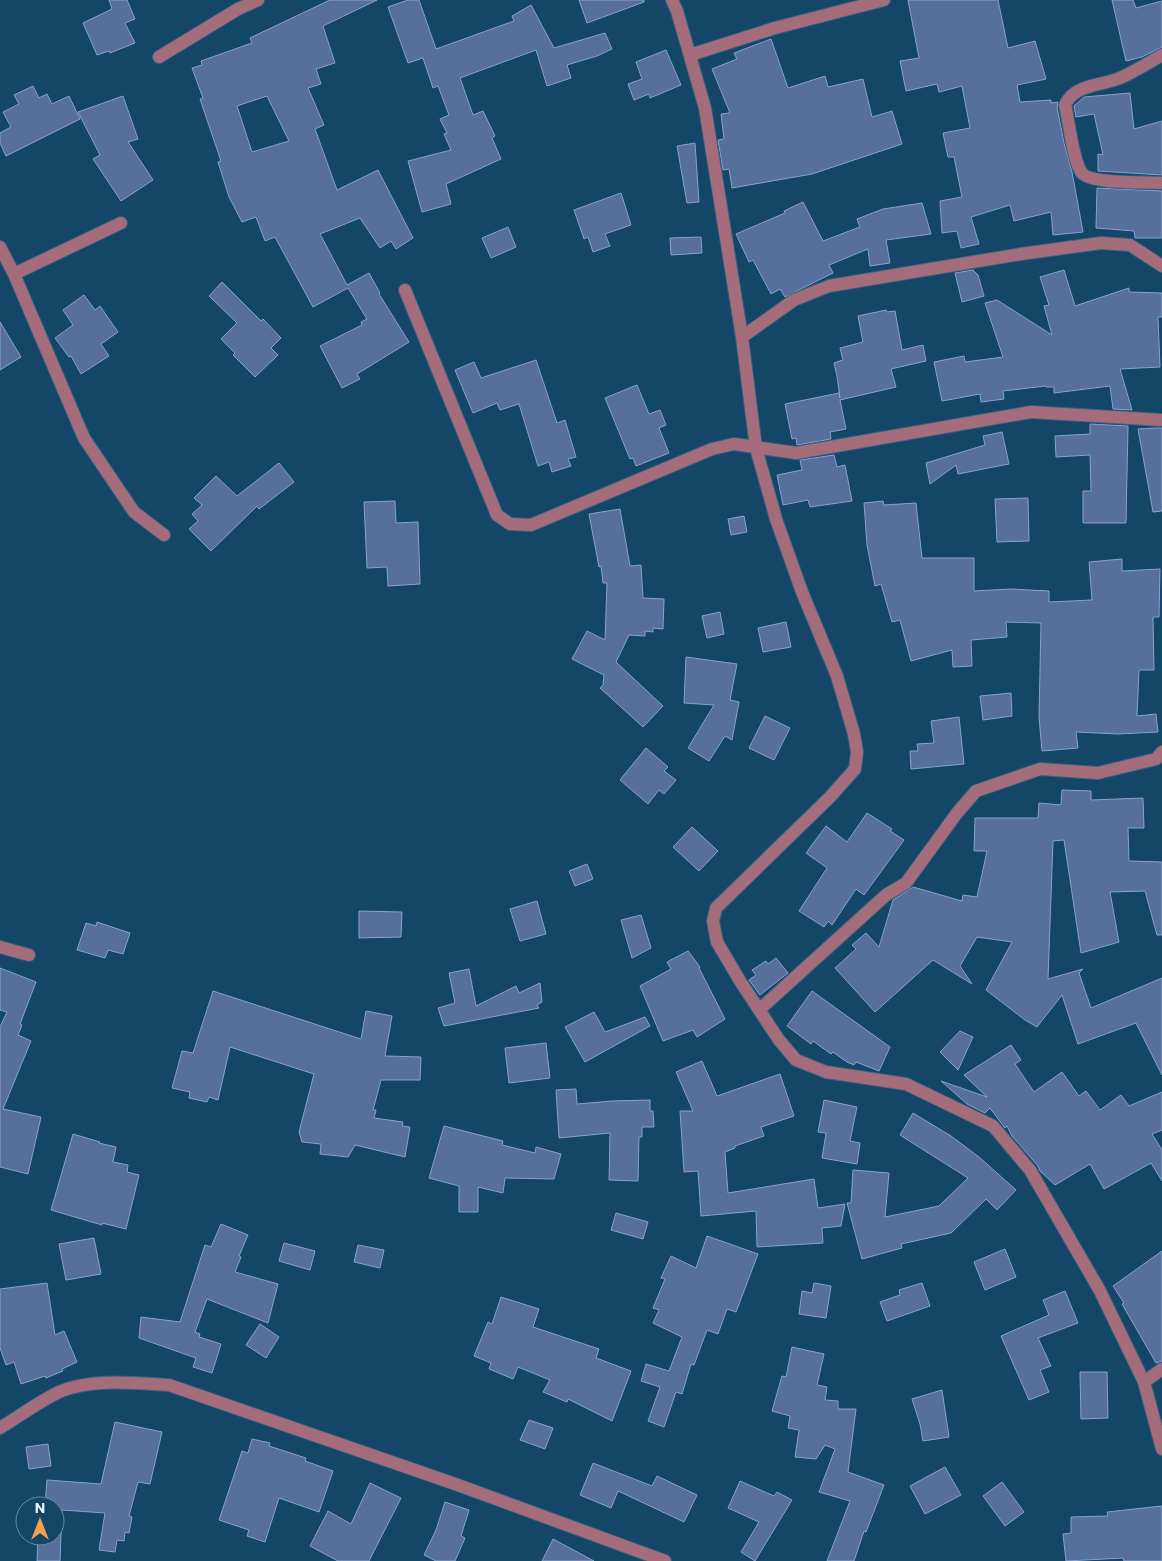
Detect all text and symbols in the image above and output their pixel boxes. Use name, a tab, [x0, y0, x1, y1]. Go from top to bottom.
north arrow	[15, 1496, 65, 1546]
text: N	[35, 1499, 45, 1516]

